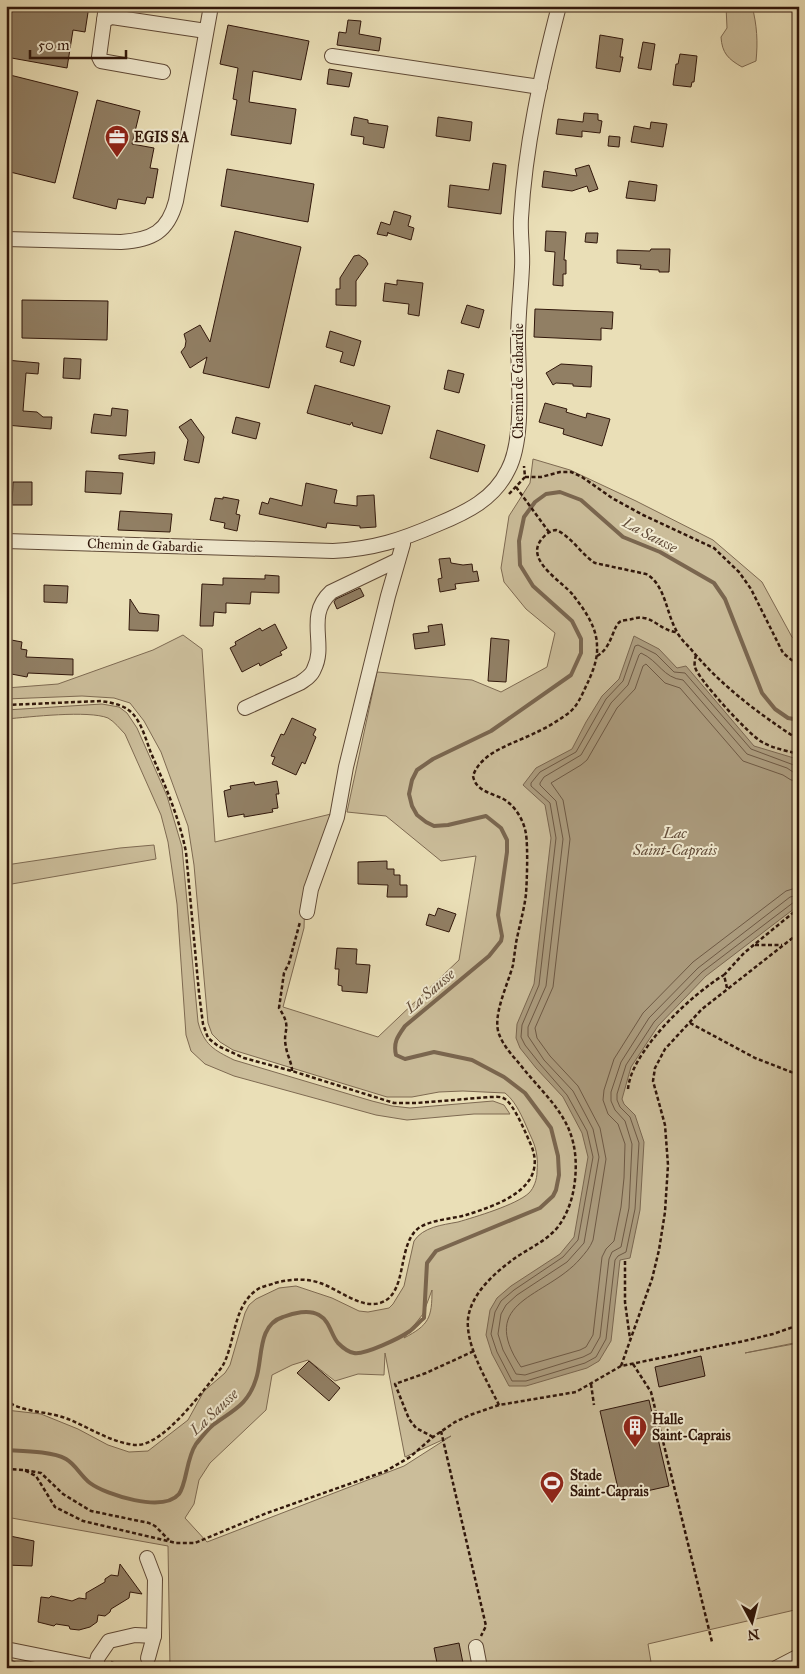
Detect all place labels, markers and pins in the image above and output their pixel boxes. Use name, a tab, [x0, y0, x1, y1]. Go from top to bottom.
office icon: EGIS SA	[104, 124, 130, 158]
place label: EGIS SA	[134, 129, 189, 146]
place label: Halle Saint-Caprais	[652, 1411, 731, 1445]
building icon: Halle Saint-Caprais	[622, 1414, 648, 1448]
place label: Stade Saint-Caprais	[570, 1467, 649, 1501]
sports icon: Stade Saint-Caprais	[539, 1470, 565, 1504]

